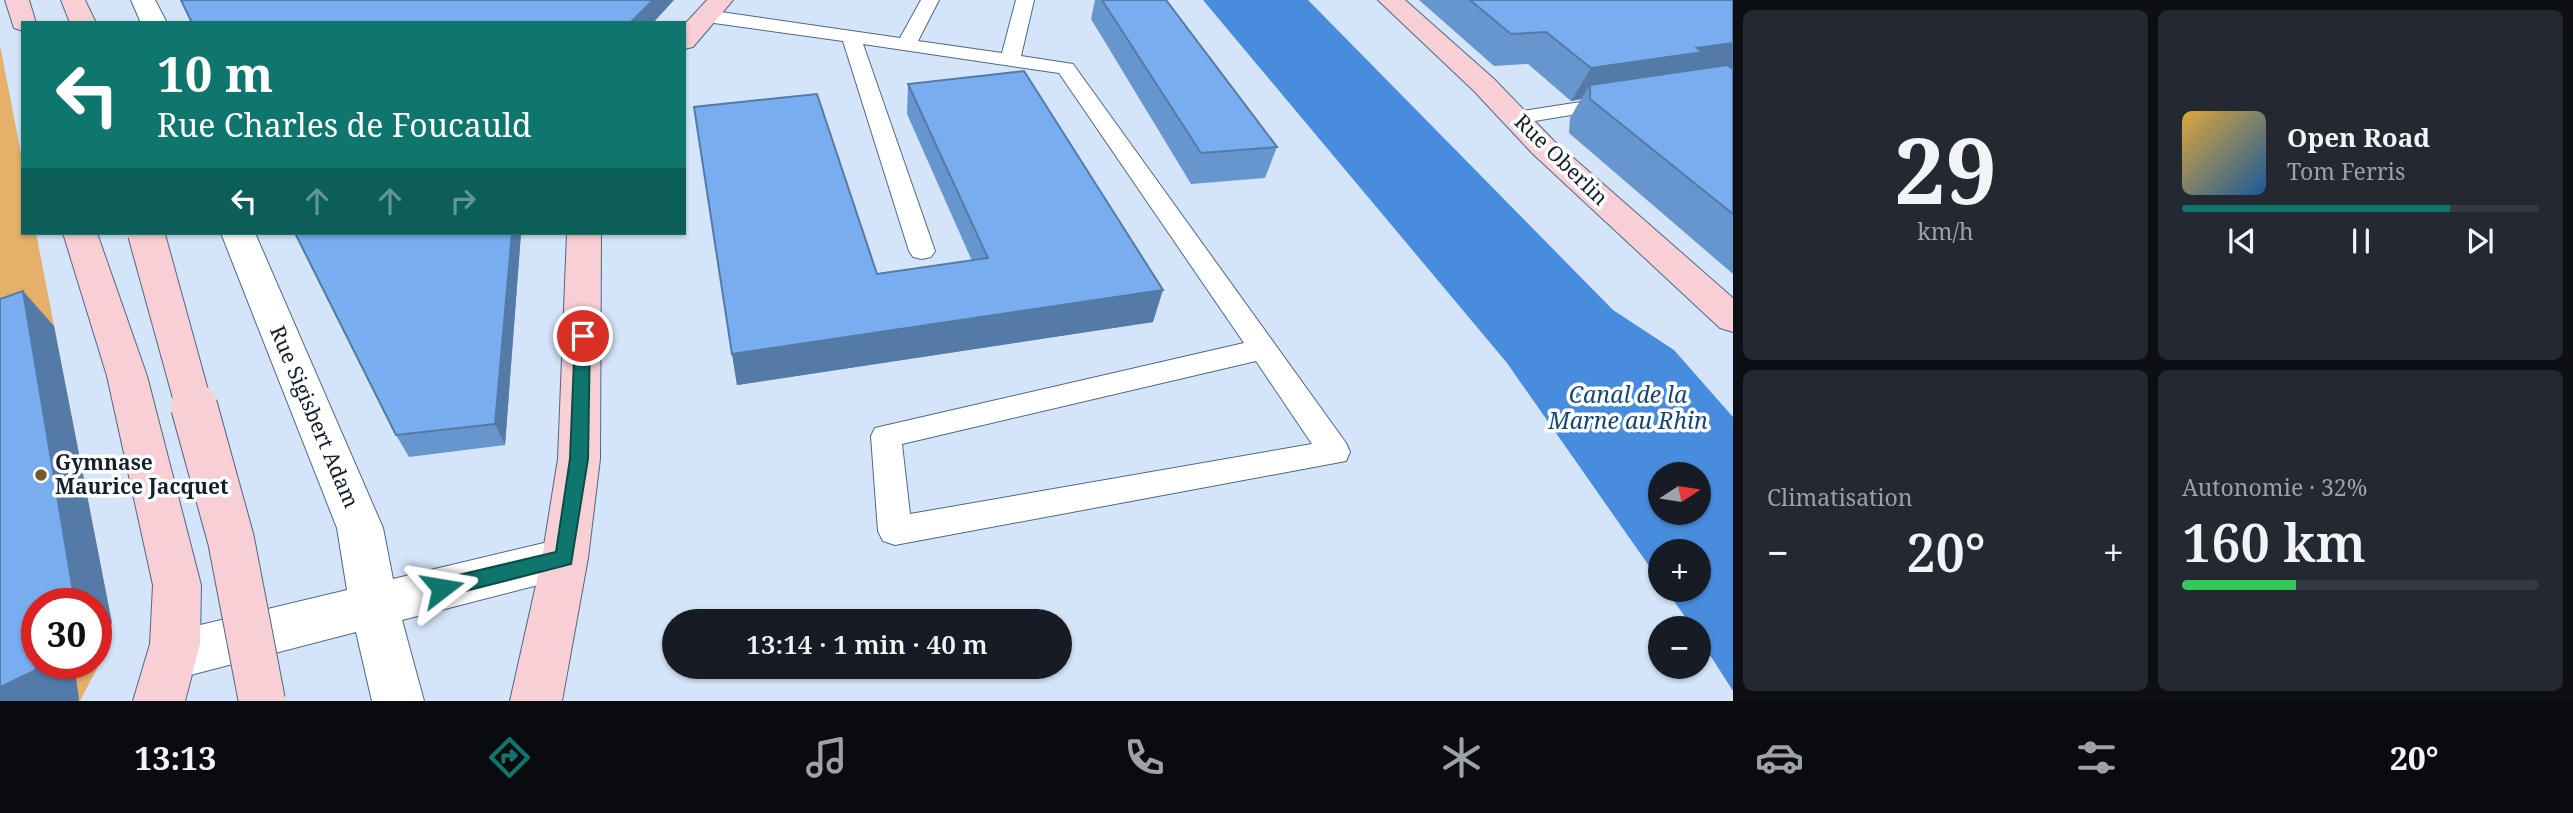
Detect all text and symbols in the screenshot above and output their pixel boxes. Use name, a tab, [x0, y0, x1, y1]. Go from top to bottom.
text: 10 m	[157, 40, 273, 106]
icon: left	[42, 49, 133, 140]
text: Rue Charles de Foucauld	[157, 103, 532, 146]
street label: Rue Oberlin	[1509, 107, 1615, 211]
text: 29	[1894, 107, 1997, 231]
text: Open Road	[2287, 119, 2430, 155]
text: Tom Ferris	[2287, 155, 2405, 187]
icon: left	[225, 182, 263, 220]
icon: ahead	[298, 182, 336, 220]
icon: ahead	[371, 182, 409, 220]
icon: right	[444, 182, 482, 220]
text: km/h	[1917, 215, 1974, 247]
icon: previous	[2223, 222, 2261, 260]
icon: pause	[2342, 222, 2380, 260]
icon: next	[2461, 222, 2499, 260]
pin	[553, 306, 613, 366]
icon: arrive	[564, 317, 602, 355]
street label: Rue Sigisbert Adam	[264, 321, 366, 512]
water label: Canal de la Marne au Rhin	[1547, 378, 1708, 436]
place label: Gymnase Maurice Jacquet	[55, 448, 229, 500]
north arrow	[1648, 462, 1712, 525]
map controls	[1648, 462, 1711, 679]
marker: Gymnase Maurice Jacquet	[33, 467, 49, 483]
text: Autonomie · 32%	[2182, 471, 2367, 503]
text: Climatisation	[1767, 481, 1913, 513]
text: 160 km	[2182, 506, 2366, 577]
text: 20°	[1906, 516, 1986, 587]
text: −	[1767, 526, 1789, 578]
text: +	[2103, 526, 2124, 578]
button: +	[1648, 539, 1711, 602]
position arrow	[405, 551, 479, 625]
speed limit sign: 30	[21, 588, 112, 679]
button: −	[1648, 616, 1711, 679]
text: 13:14 · 1 min · 40 m	[746, 626, 988, 662]
icon: directions	[485, 733, 534, 782]
icon: music	[802, 733, 851, 782]
icon: phone	[1120, 733, 1169, 782]
icon: climate	[1437, 733, 1486, 782]
icon: car	[1755, 733, 1804, 782]
icon: filters	[2072, 733, 2121, 782]
text: 13:13	[134, 736, 216, 779]
text: 20°	[2390, 736, 2439, 779]

